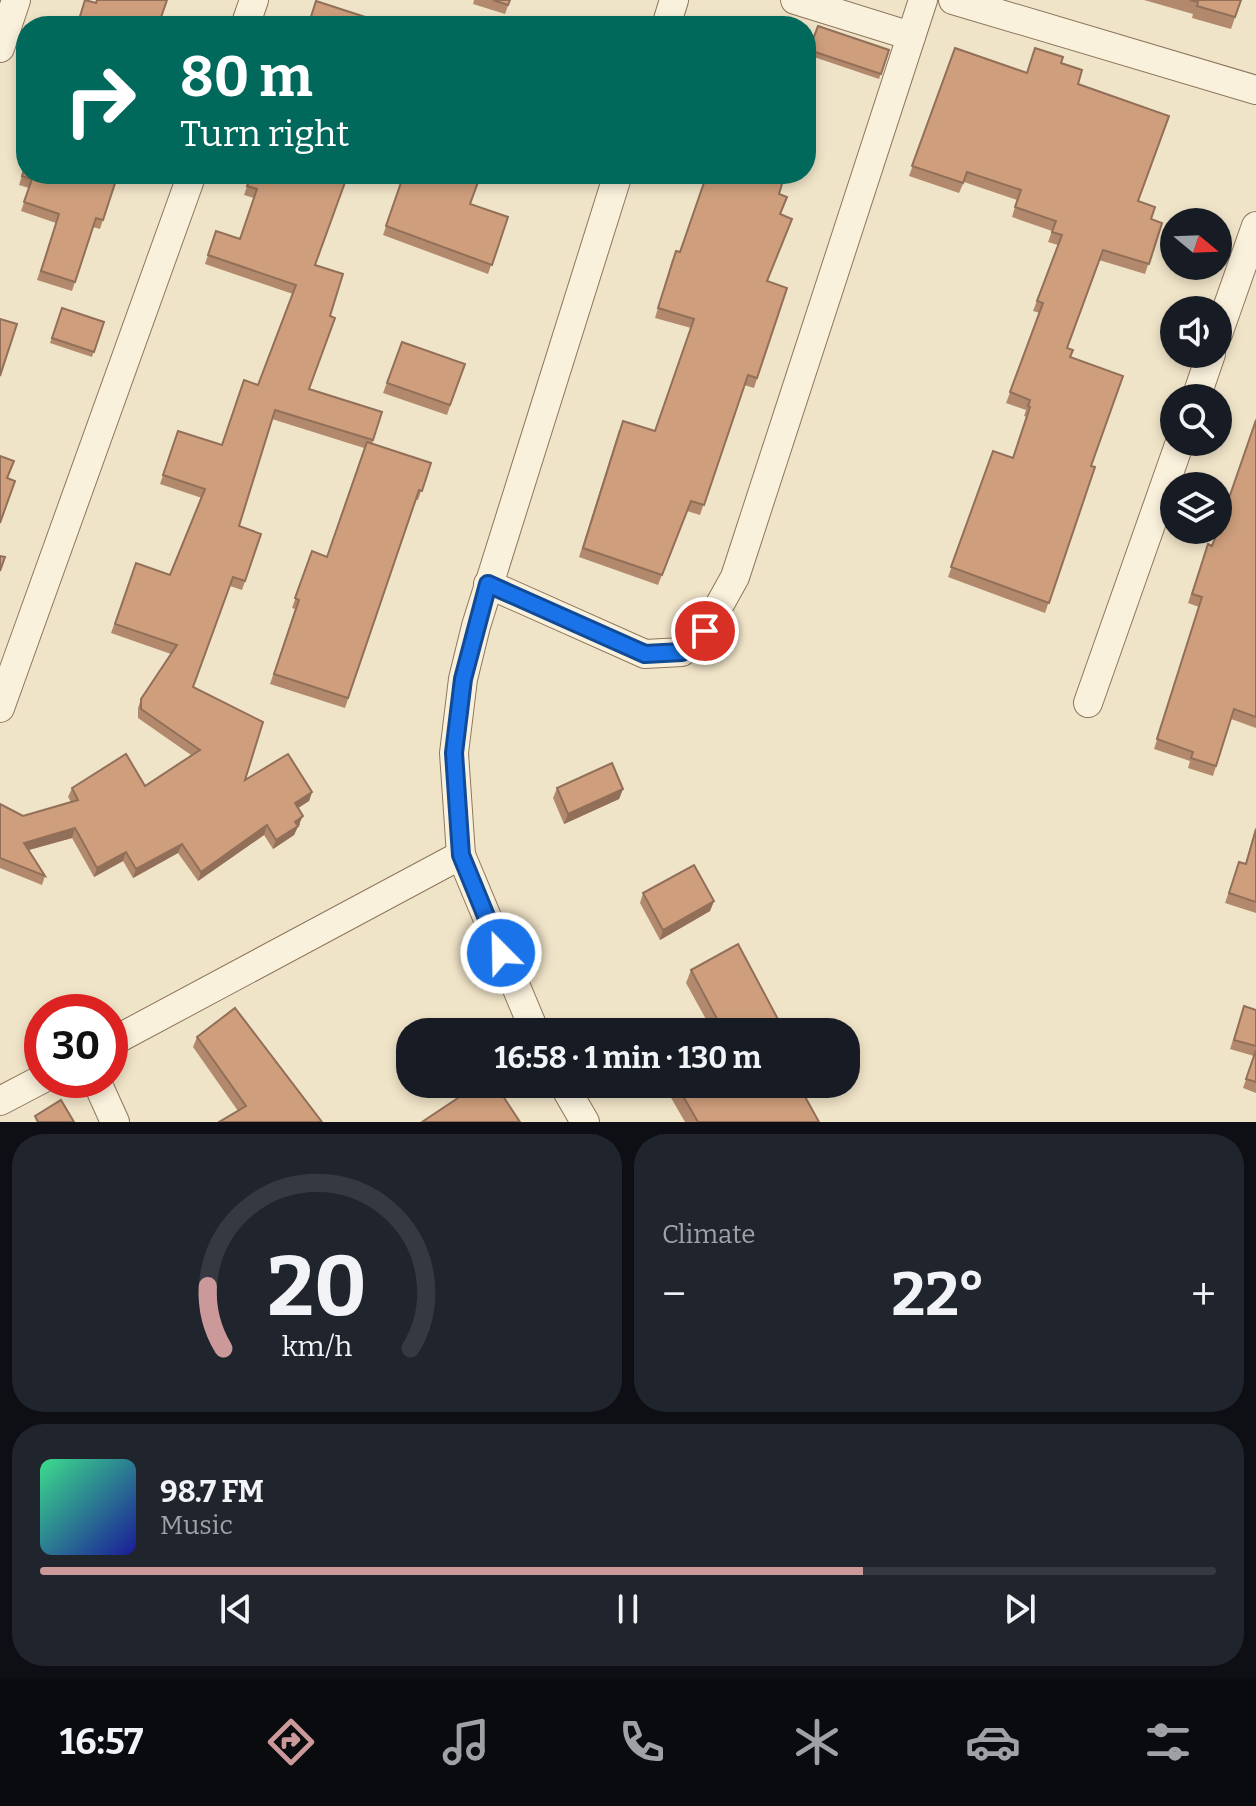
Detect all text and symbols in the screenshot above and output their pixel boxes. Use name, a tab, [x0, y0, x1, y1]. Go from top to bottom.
text: 80 m	[180, 44, 313, 111]
icon: right	[48, 48, 152, 152]
text: Turn right	[180, 112, 349, 156]
north arrow	[1160, 208, 1232, 280]
map controls	[1160, 208, 1232, 544]
button: sound	[1160, 296, 1232, 368]
button: search	[1160, 384, 1232, 456]
button: layers	[1160, 472, 1232, 544]
pin	[671, 597, 739, 665]
icon: arrive	[683, 609, 727, 653]
position arrow	[459, 911, 543, 995]
speed limit sign: 30	[24, 994, 128, 1098]
text: 16:58 · 1 min · 130 m	[495, 1040, 761, 1076]
text: Climate	[662, 1219, 756, 1250]
text: 20	[267, 1237, 367, 1337]
text: 22°	[892, 1259, 986, 1331]
text: −	[662, 1268, 686, 1321]
text: +	[1191, 1268, 1216, 1321]
text: km/h	[282, 1329, 353, 1364]
text: 98.7 FM	[160, 1474, 264, 1510]
text: Music	[160, 1510, 233, 1541]
icon: previous	[214, 1587, 258, 1631]
icon: pause	[606, 1587, 650, 1631]
icon: next	[998, 1587, 1042, 1631]
icon: directions	[263, 1714, 319, 1770]
icon: music	[438, 1714, 494, 1770]
icon: phone	[614, 1714, 670, 1770]
icon: climate	[789, 1714, 845, 1770]
icon: car	[965, 1714, 1021, 1770]
icon: filters	[1140, 1714, 1196, 1770]
text: 16:57	[60, 1720, 143, 1764]

